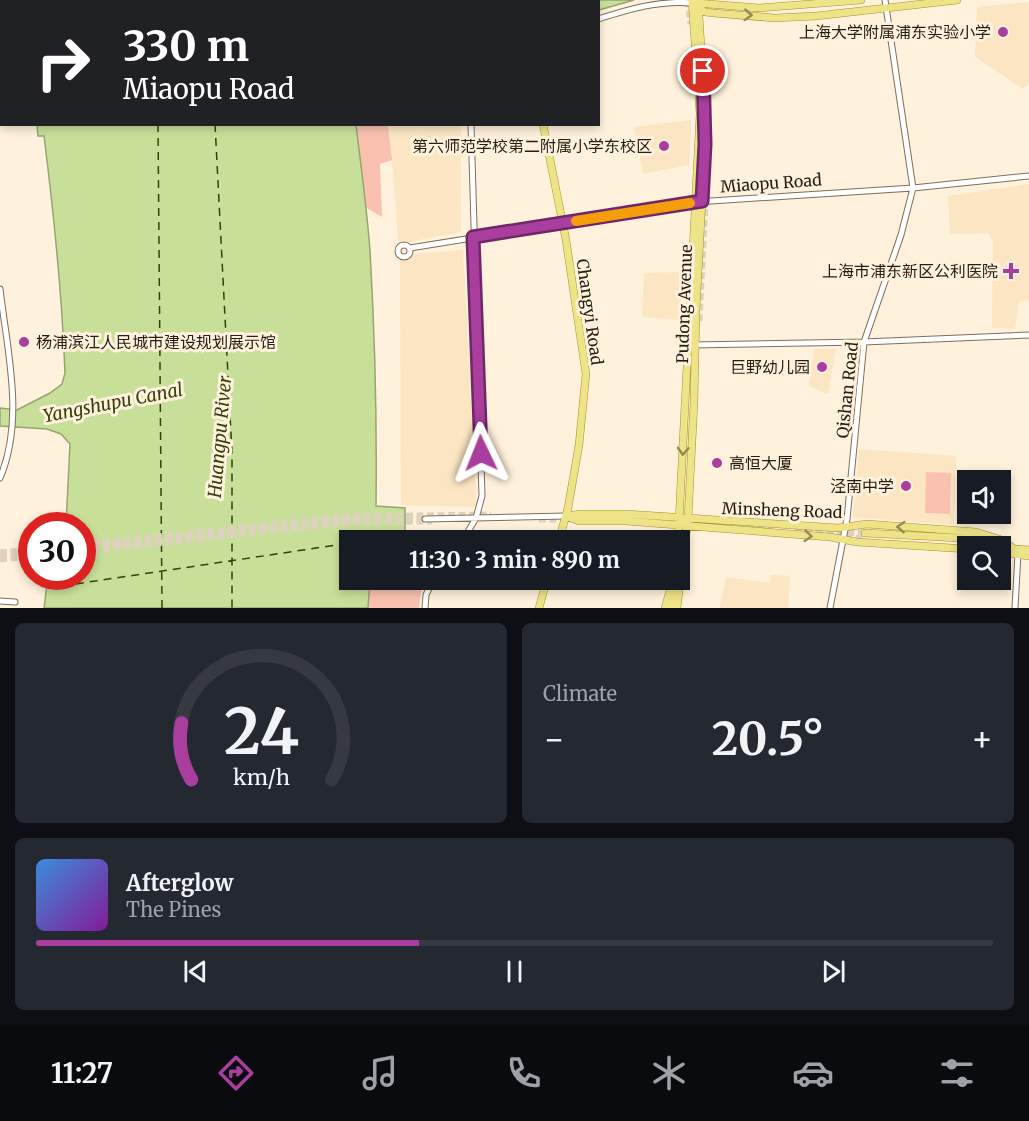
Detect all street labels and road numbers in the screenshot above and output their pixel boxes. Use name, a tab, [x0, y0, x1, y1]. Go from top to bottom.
street label: Miaopu Road	[720, 169, 823, 197]
street label: Pudong Avenue	[672, 244, 696, 364]
street label: Changyi Road	[573, 258, 607, 367]
street label: Qishan Road	[832, 340, 862, 439]
street label: Minsheng Road	[721, 498, 843, 522]

